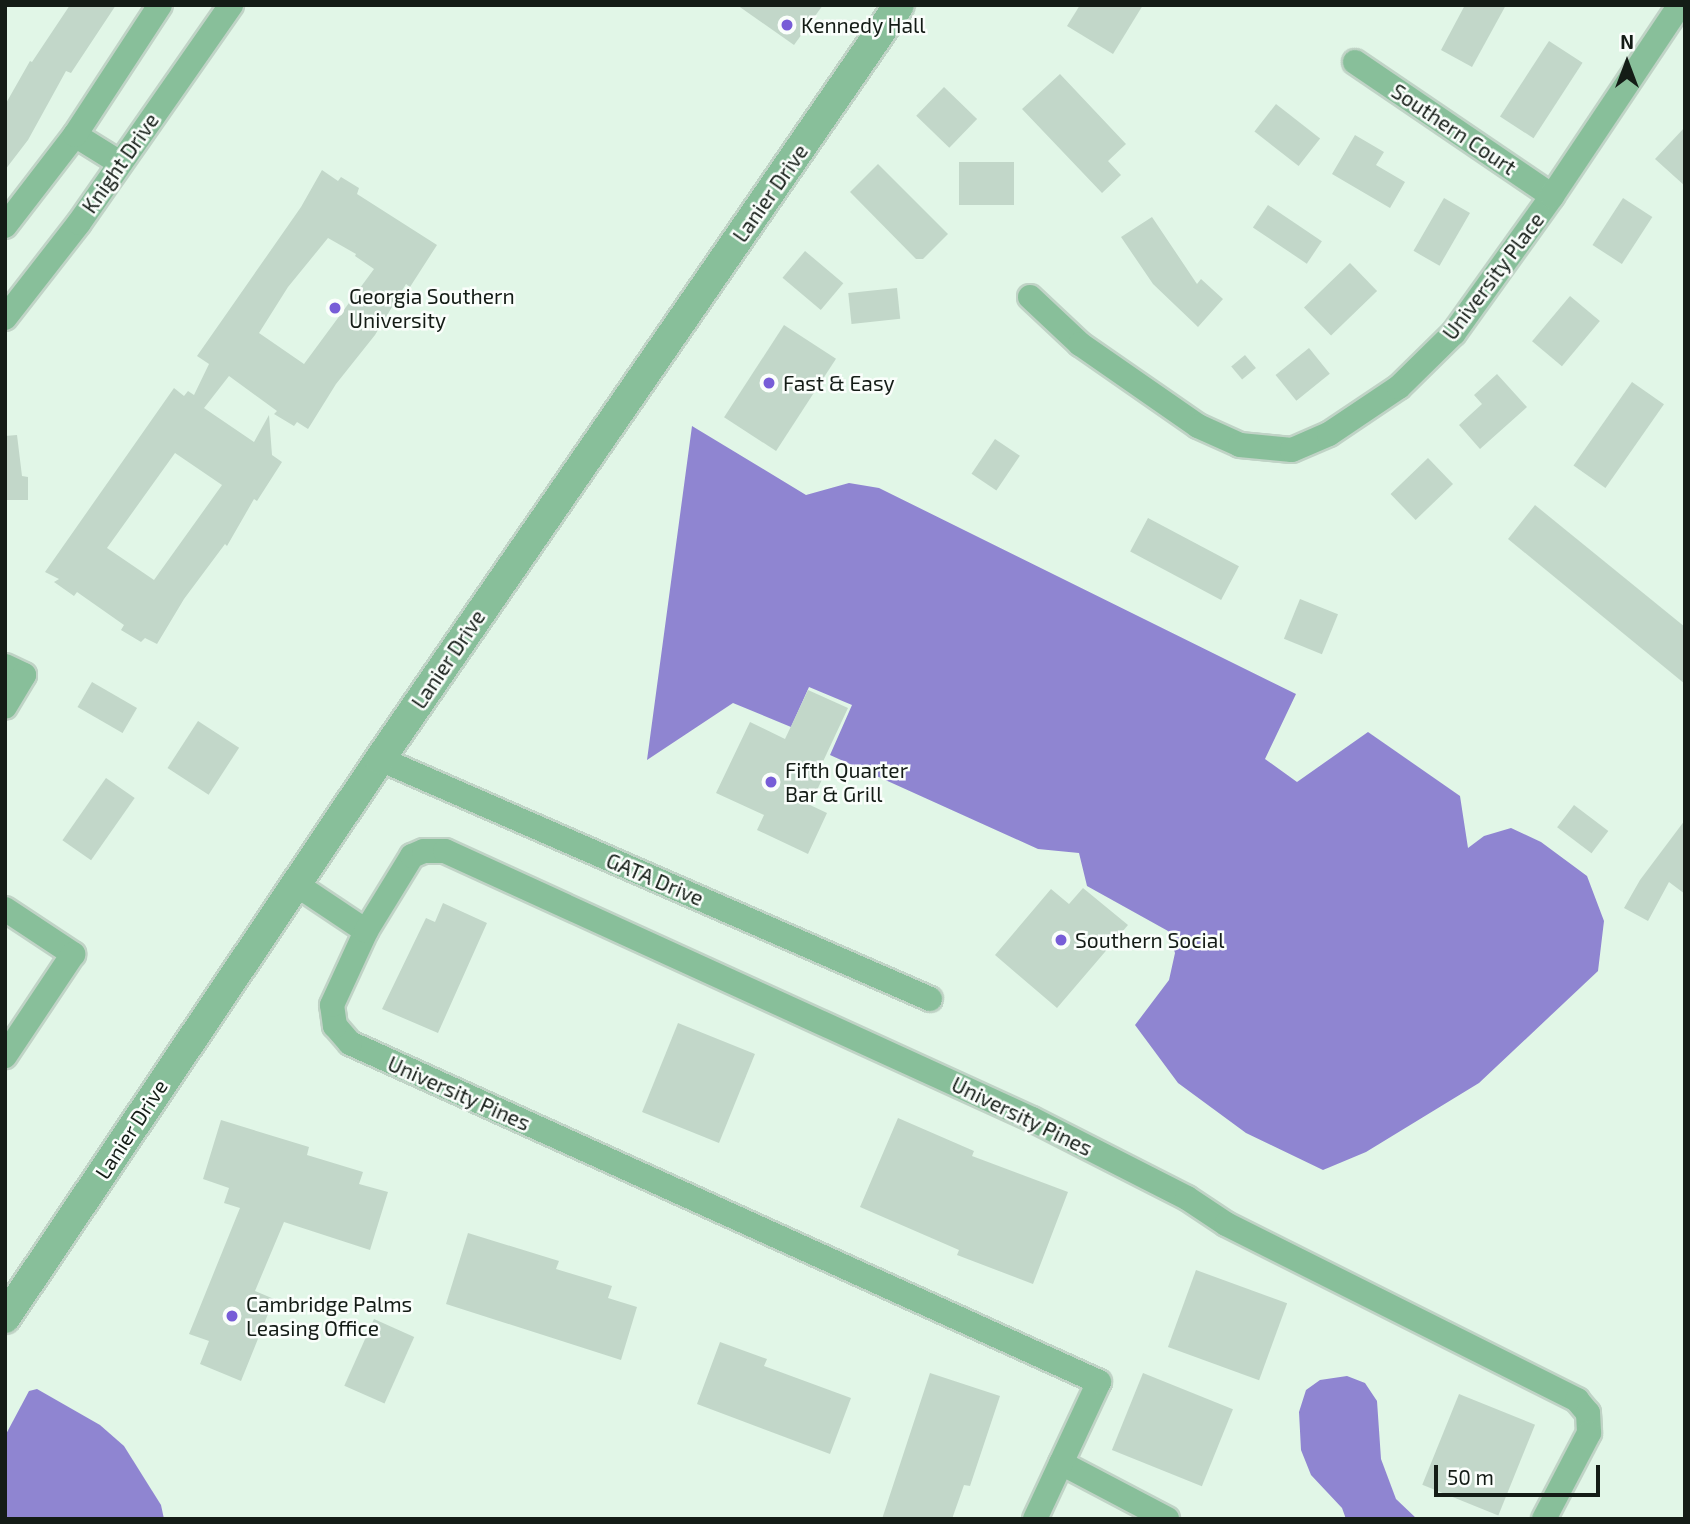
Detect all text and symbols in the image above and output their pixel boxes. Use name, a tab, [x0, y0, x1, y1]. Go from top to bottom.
place label: Kennedy Hall	[801, 12, 926, 38]
marker: Kennedy Hall	[779, 17, 795, 33]
north arrow	[1592, 28, 1662, 98]
text: N	[1620, 30, 1634, 53]
street label: Southern Court	[1387, 78, 1521, 180]
street label: Knight Drive	[76, 108, 164, 218]
street label: Lanier Drive	[727, 139, 813, 247]
street label: University Place	[1437, 207, 1549, 345]
place label: Georgia Southern University	[349, 283, 515, 333]
marker: Georgia Southern University	[327, 300, 343, 316]
place label: Fast & Easy	[783, 370, 895, 396]
marker: Fast & Easy	[761, 375, 777, 391]
street label: Lanier Drive	[406, 605, 490, 713]
place label: Fifth Quarter Bar & Grill	[785, 757, 908, 807]
marker: Fifth Quarter Bar & Grill	[763, 774, 779, 790]
street label: GATA Drive	[602, 847, 708, 911]
place label: Southern Social	[1075, 927, 1224, 953]
marker: Southern Social	[1053, 932, 1069, 948]
street label: University Pines	[384, 1050, 534, 1136]
street label: University Pines	[947, 1071, 1097, 1161]
street label: Lanier Drive	[89, 1074, 173, 1184]
place label: Cambridge Palms Leasing Office	[246, 1291, 412, 1341]
marker: Cambridge Palms Leasing Office	[224, 1308, 240, 1324]
scale bar	[1438, 1450, 1604, 1494]
text: 50 m	[1447, 1464, 1494, 1489]

